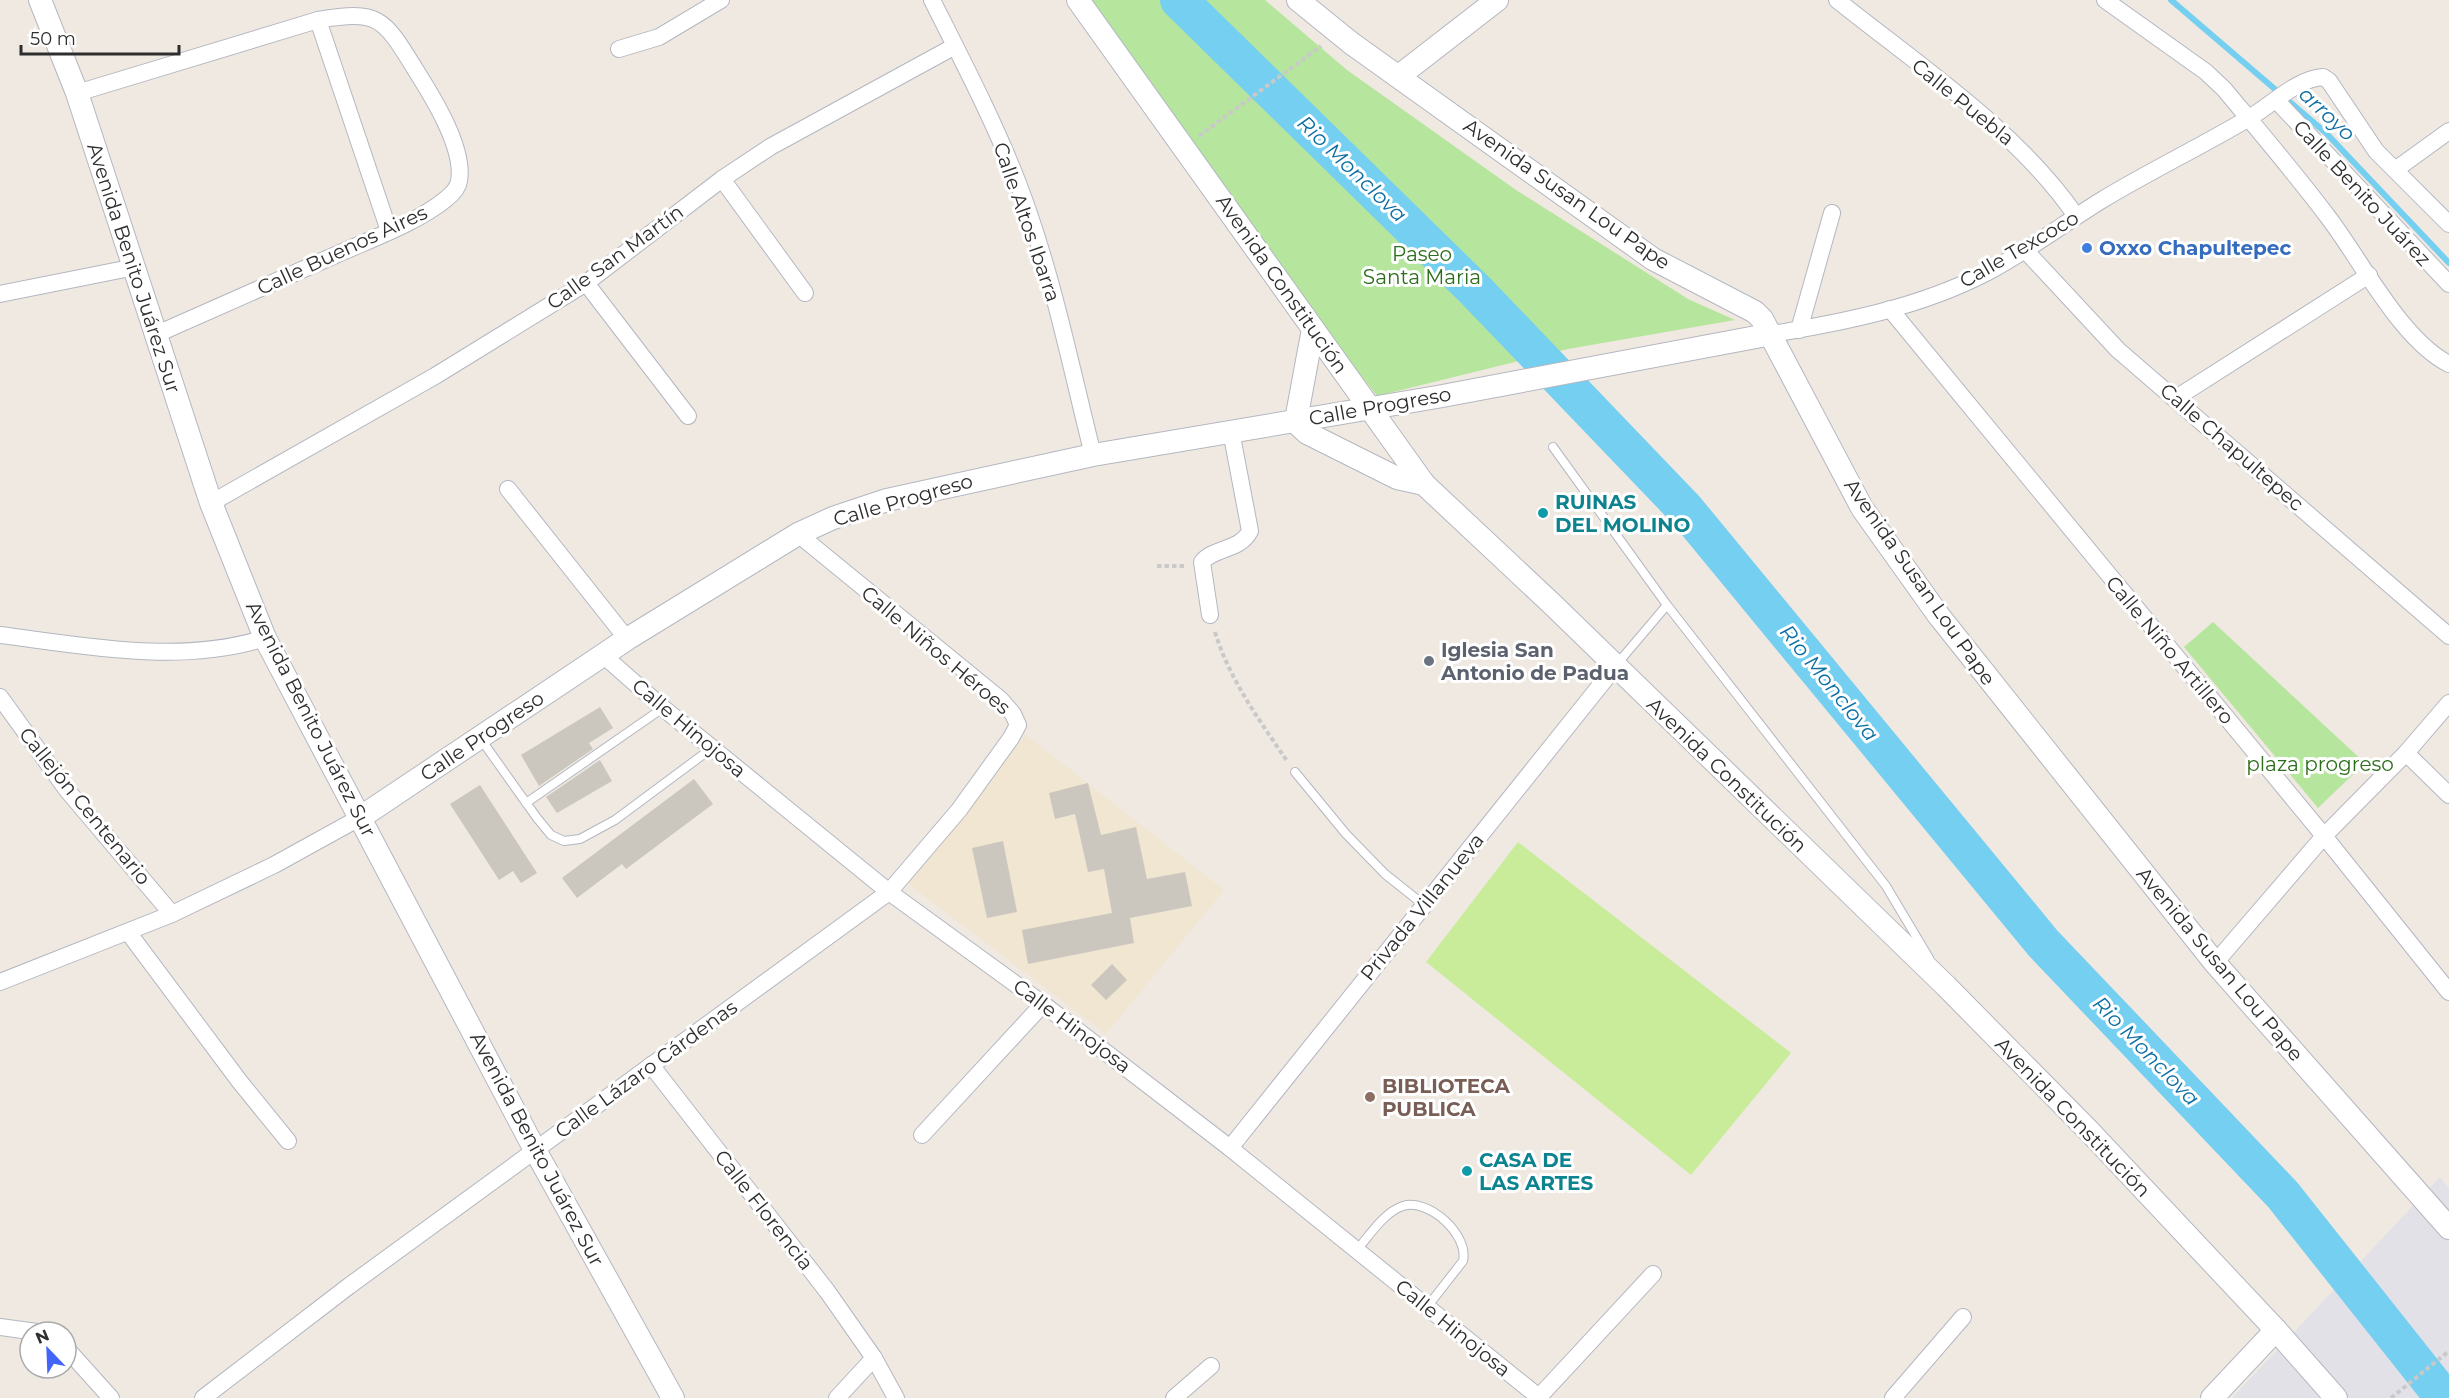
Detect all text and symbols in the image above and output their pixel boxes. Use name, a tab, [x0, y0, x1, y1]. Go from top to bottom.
scale bar	[21, 18, 178, 56]
text: 50 m	[30, 28, 76, 50]
street label: Calle Puebla	[1907, 53, 2019, 151]
water label: arroyo	[2294, 81, 2361, 146]
water label: Rio Monclova	[1292, 110, 1412, 227]
street label: Avenida Susan Lou Pape	[1459, 114, 1675, 274]
street label: Calle Benito Juárez	[2288, 115, 2436, 271]
street label: Calle Altos Ibarra	[988, 139, 1066, 305]
street label: Avenida Benito Juárez Sur	[82, 140, 186, 396]
street label: Avenida Constitución	[1211, 190, 1353, 378]
street label: Calle San Martín	[542, 199, 688, 315]
street label: Calle Buenos Aires	[253, 200, 431, 300]
street label: Calle Texcoco	[1955, 205, 2083, 293]
place label: Oxxo Chapultepec	[2099, 236, 2291, 260]
marker: Oxxo Chapultepec	[2080, 241, 2094, 255]
park label: Paseo Santa Maria	[1363, 242, 1481, 289]
street label: Calle Chapultepec	[2155, 378, 2309, 516]
street label: Calle Progreso	[1307, 382, 1453, 430]
street label: Calle Progreso	[830, 469, 976, 531]
street label: Avenida Susan Lou Pape	[1840, 474, 2000, 690]
place label: RUINAS DEL MOLINO	[1555, 490, 1690, 537]
marker: RUINAS DEL MOLINO	[1536, 506, 1550, 520]
street label: Calle Niño Artillero	[2101, 571, 2239, 729]
street label: Calle Niños Héroes	[857, 581, 1016, 719]
street label: Avenida Benito Juárez Sur	[241, 597, 381, 841]
water label: Rio Monclova	[1775, 619, 1884, 746]
place label: Iglesia San Antonio de Padua	[1440, 638, 1629, 685]
marker: Iglesia San Antonio de Padua	[1422, 654, 1436, 668]
street label: Calle Hinojosa	[627, 673, 751, 783]
street label: Calle Progreso	[416, 686, 548, 786]
street label: Avenida Constitución	[1642, 692, 1812, 858]
street label: Callejón Centenario	[14, 722, 156, 890]
park label: plaza progreso	[2246, 752, 2394, 776]
street label: Privada Villanueva	[1355, 828, 1489, 986]
street label: Avenida Susan Lou Pape	[2132, 862, 2308, 1066]
street label: Calle Hinojosa	[1008, 974, 1136, 1078]
water label: Rio Monclova	[2088, 991, 2205, 1111]
street label: Calle Lázaro Cárdenas	[550, 995, 742, 1143]
street label: Avenida Benito Juárez Sur	[465, 1028, 609, 1270]
street label: Avenida Constitución	[1990, 1032, 2156, 1202]
place label: BIBLIOTECA PUBLICA	[1382, 1074, 1510, 1121]
marker: BIBLIOTECA PUBLICA	[1363, 1090, 1377, 1104]
street label: Calle Florencia	[710, 1145, 818, 1275]
place label: CASA DE LAS ARTES	[1479, 1148, 1593, 1195]
marker: CASA DE LAS ARTES	[1460, 1164, 1474, 1178]
street label: Calle Hinojosa	[1391, 1274, 1515, 1382]
north arrow	[18, 1320, 78, 1380]
text: N	[33, 1325, 52, 1348]

